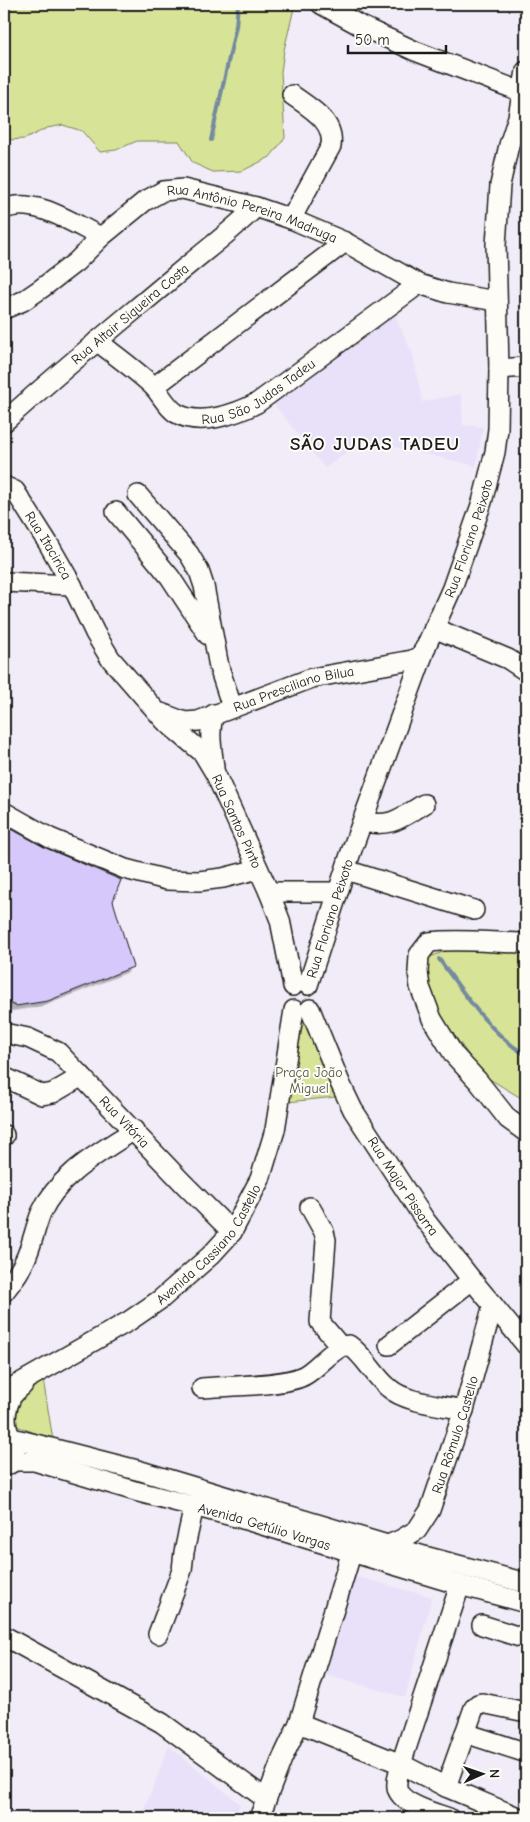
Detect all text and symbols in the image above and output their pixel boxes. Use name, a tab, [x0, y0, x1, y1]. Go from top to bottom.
scale bar	[348, 22, 445, 54]
text: 50 m	[355, 31, 390, 49]
street label: Rua Antônio Pereira Madruga	[166, 181, 340, 247]
street label: Rua Altair Siqueira Costa	[68, 260, 192, 368]
street label: Rua São Judas Tadeu	[201, 355, 319, 428]
district label: SÃO JUDAS TADEU	[290, 433, 460, 455]
street label: Rua Floriano Peixoto	[441, 477, 497, 600]
street label: Rua Itacirica	[21, 508, 75, 583]
street label: Rua Presciliano Bilua	[231, 663, 355, 716]
street label: Rua Santos Pinto	[208, 772, 265, 871]
street label: Rua Floriano Peixoto	[303, 857, 357, 980]
park label: Praça João Miguel	[275, 1064, 343, 1097]
street label: Rua Vitória	[96, 1093, 153, 1152]
street label: Rua Major Pissarra	[364, 1134, 442, 1239]
street label: Avenida Cassiano Castello	[153, 1181, 265, 1308]
street label: Rua Rômulo Castello	[428, 1374, 482, 1496]
street label: Avenida Getúlio Vargas	[196, 1500, 333, 1554]
north arrow	[458, 1750, 508, 1800]
text: N	[486, 1769, 503, 1778]

